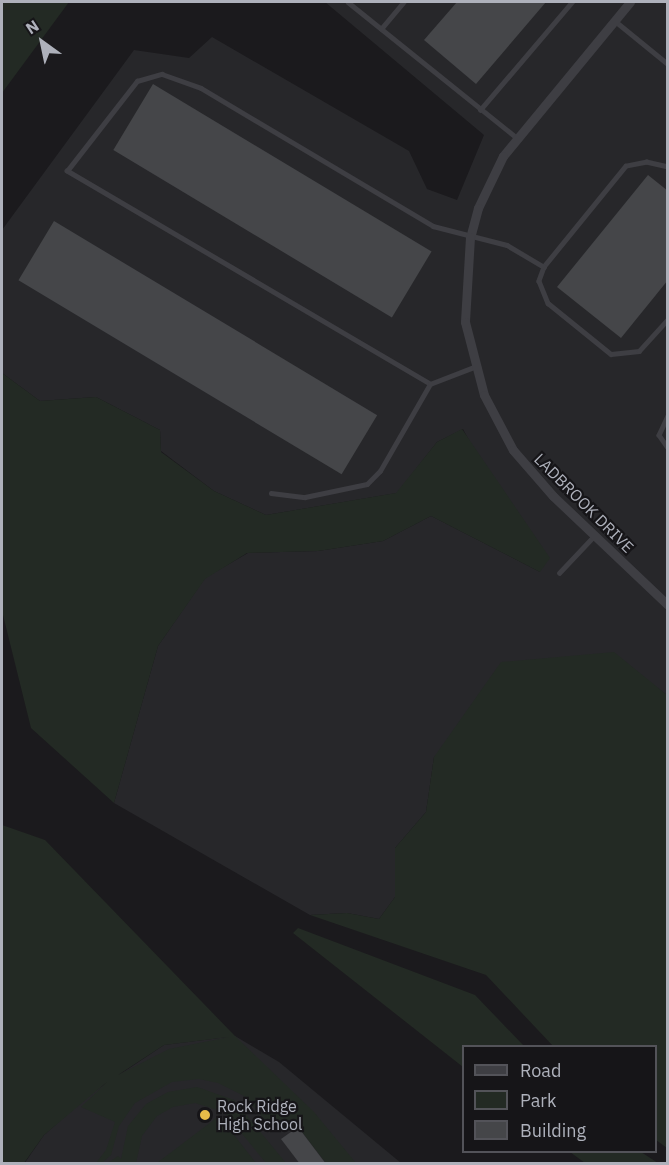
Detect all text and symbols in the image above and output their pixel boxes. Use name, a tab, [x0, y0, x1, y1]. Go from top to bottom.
north arrow	[12, 12, 72, 72]
text: N	[22, 15, 43, 38]
street label: LADBROOK DRIVE	[530, 449, 638, 557]
legend	[462, 1045, 657, 1153]
text: Road	[520, 1059, 561, 1082]
text: Park	[520, 1089, 556, 1112]
place label: Rock Ridge High School	[217, 1096, 302, 1134]
marker: Rock Ridge High School	[198, 1108, 212, 1122]
text: Building	[520, 1119, 586, 1142]

